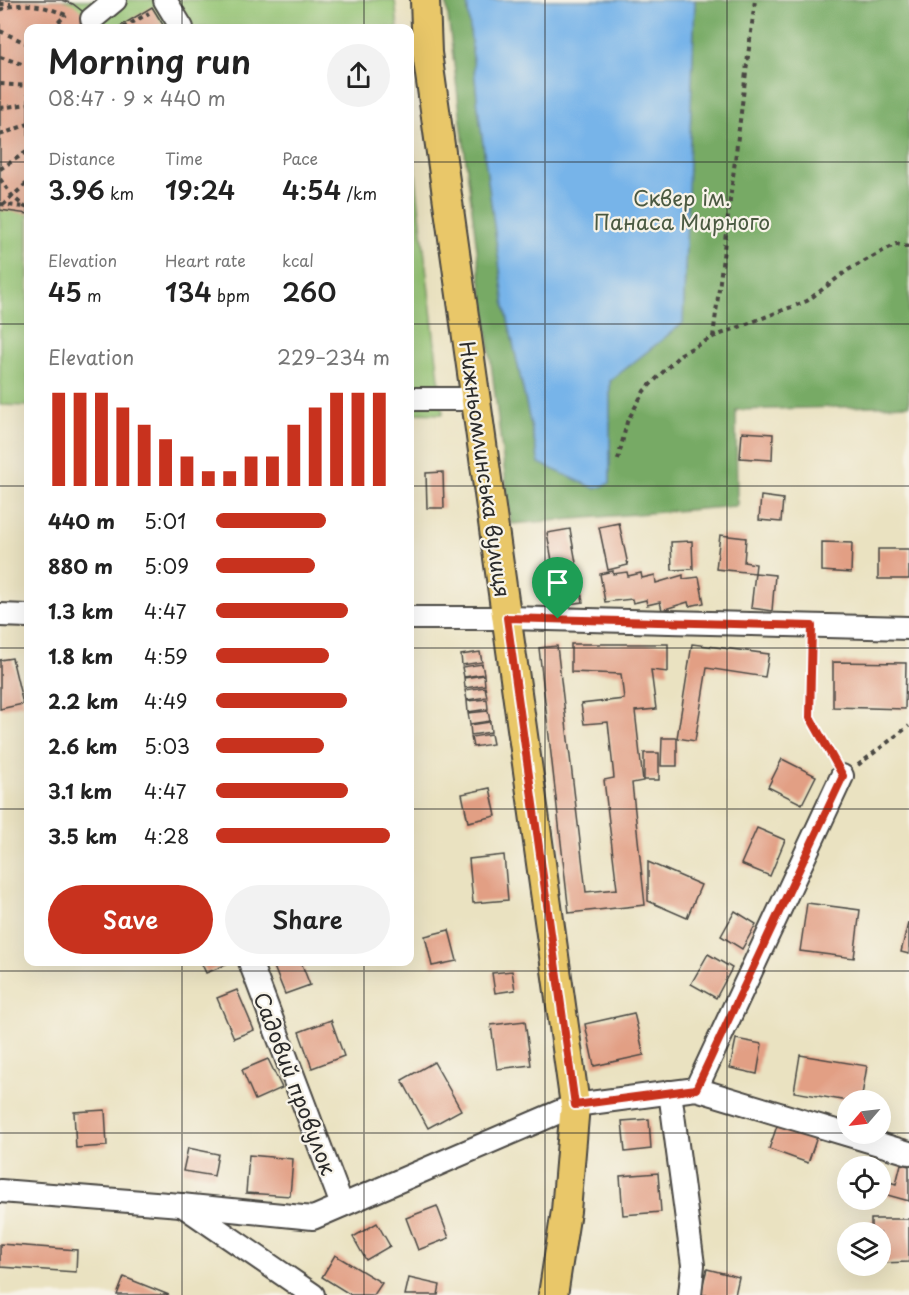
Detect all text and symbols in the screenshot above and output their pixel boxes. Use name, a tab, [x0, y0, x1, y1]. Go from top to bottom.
text: Morning run	[48, 35, 251, 85]
button: share	[327, 44, 390, 107]
text: 08:47 · 9 × 440 m	[48, 83, 226, 113]
text: Distance	[48, 146, 115, 170]
text: Time	[165, 146, 203, 170]
text: Pace	[282, 146, 318, 170]
text: 3.96	[48, 170, 105, 209]
text: 19:24	[165, 170, 235, 209]
text: 4:54	[282, 170, 341, 209]
text: km	[105, 181, 134, 205]
text: /km	[341, 181, 377, 205]
park label: Сквер ім. Панаса Мирного	[594, 181, 770, 237]
text: Elevation	[48, 248, 117, 272]
text: Heart rate	[165, 248, 246, 272]
text: kcal	[282, 248, 314, 272]
text: 45	[48, 272, 82, 311]
text: 134	[165, 272, 212, 311]
text: 260	[282, 272, 336, 311]
text: m	[82, 283, 102, 307]
text: bpm	[212, 283, 250, 307]
street label: Нижньомлинська вулиця	[452, 339, 520, 599]
text: Elevation	[48, 342, 134, 372]
text: 229–234 m	[277, 342, 390, 372]
text: 440 m	[48, 506, 115, 536]
text: 5:01	[144, 506, 186, 536]
text: 880 m	[48, 551, 113, 581]
text: 5:09	[144, 551, 189, 581]
pin	[532, 557, 583, 619]
icon: arrive	[541, 566, 574, 599]
text: 1.3 km	[48, 596, 114, 626]
text: 4:47	[144, 596, 186, 626]
text: 1.8 km	[48, 641, 113, 671]
text: 4:59	[144, 641, 188, 671]
text: 2.2 km	[48, 686, 118, 716]
text: 4:49	[144, 686, 187, 716]
text: 2.6 km	[48, 731, 117, 761]
text: 5:03	[144, 731, 190, 761]
text: 3.1 km	[48, 776, 112, 806]
text: 4:47	[144, 776, 186, 806]
text: 3.5 km	[48, 821, 117, 851]
text: 4:28	[144, 821, 190, 851]
button: Save	[48, 885, 213, 954]
button: Share	[225, 885, 390, 954]
street label: Садовий провулок	[246, 987, 346, 1180]
north arrow	[837, 1090, 891, 1144]
map controls	[837, 1090, 891, 1276]
button: locate	[837, 1156, 891, 1210]
button: layers	[837, 1222, 891, 1276]

